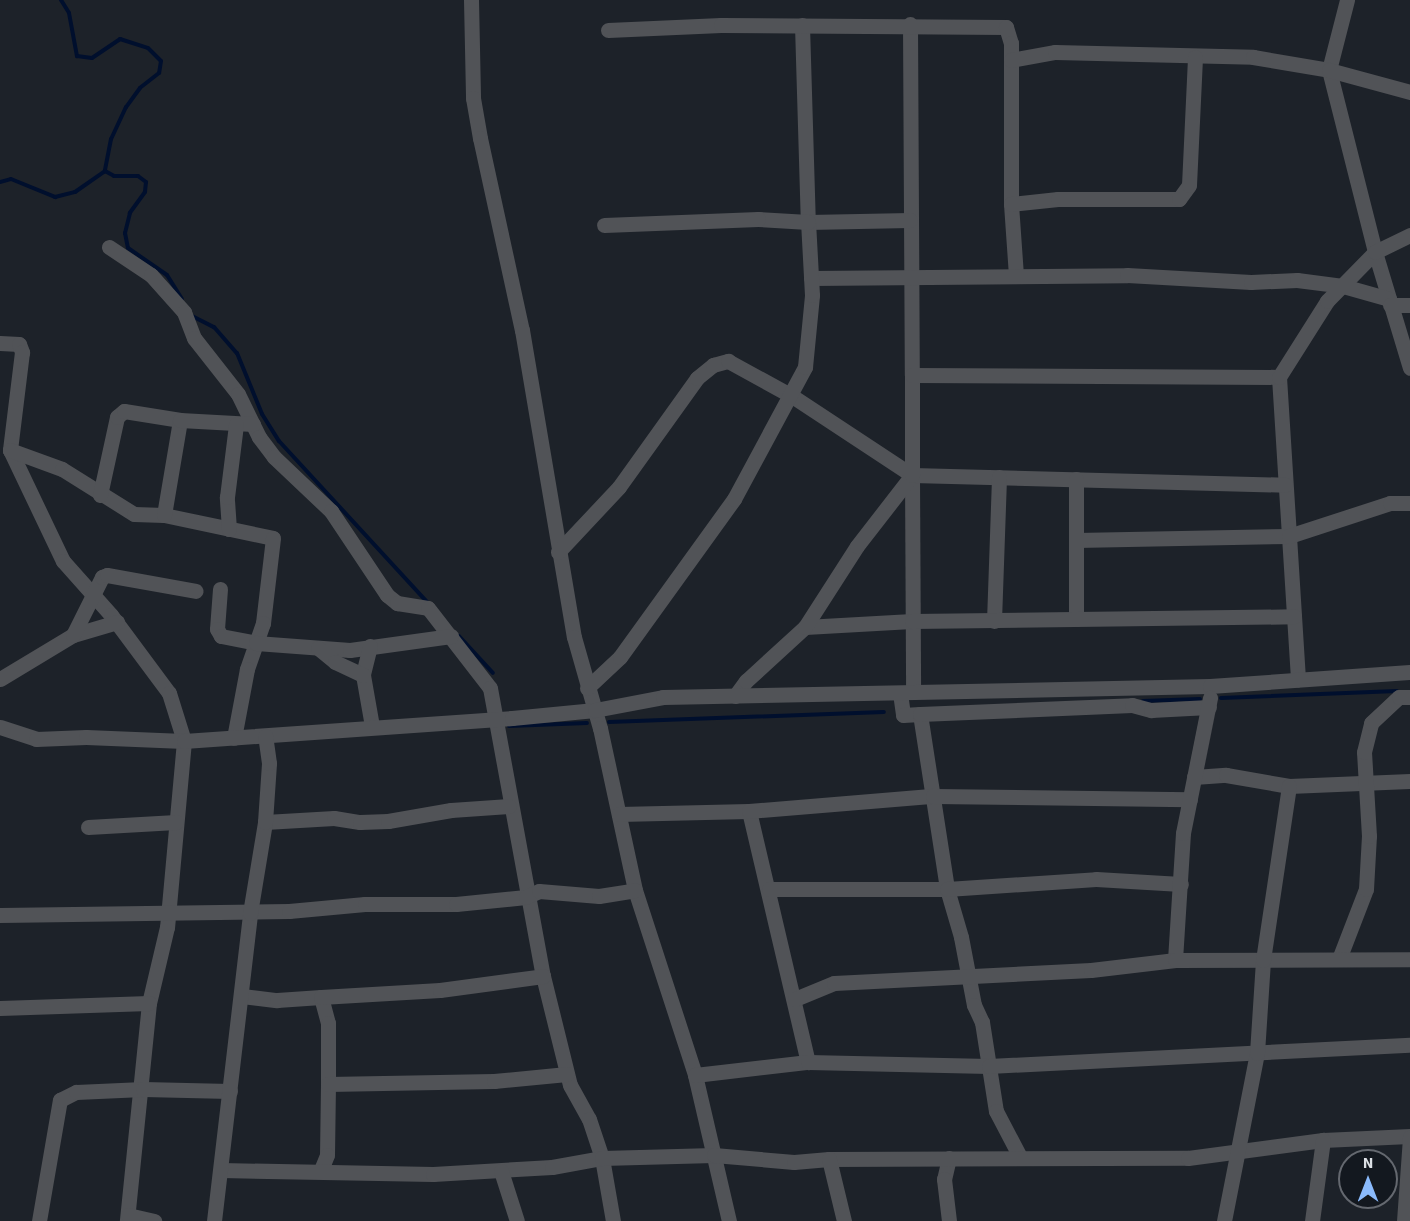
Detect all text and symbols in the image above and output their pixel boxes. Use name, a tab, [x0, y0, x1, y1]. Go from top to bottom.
north arrow	[1338, 1149, 1398, 1209]
text: N	[1363, 1152, 1373, 1174]

